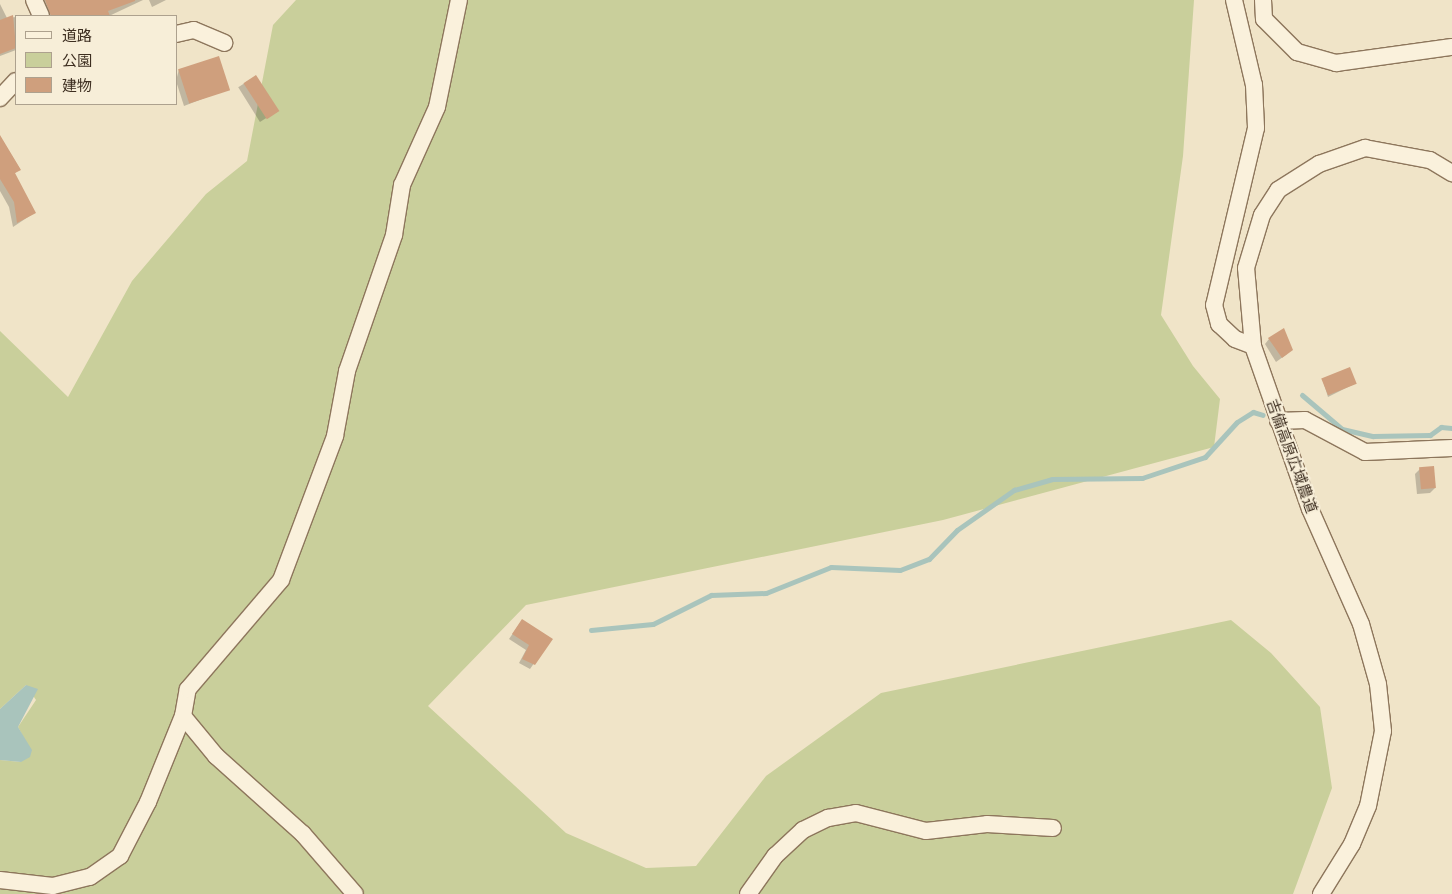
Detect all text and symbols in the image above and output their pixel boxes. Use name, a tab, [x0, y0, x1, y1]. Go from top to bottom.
legend	[15, 15, 178, 105]
text: 道路	[62, 25, 92, 46]
text: 公園	[62, 50, 92, 71]
text: 建物	[62, 75, 92, 96]
street label: 吉備高原広域農道	[1263, 397, 1321, 515]

